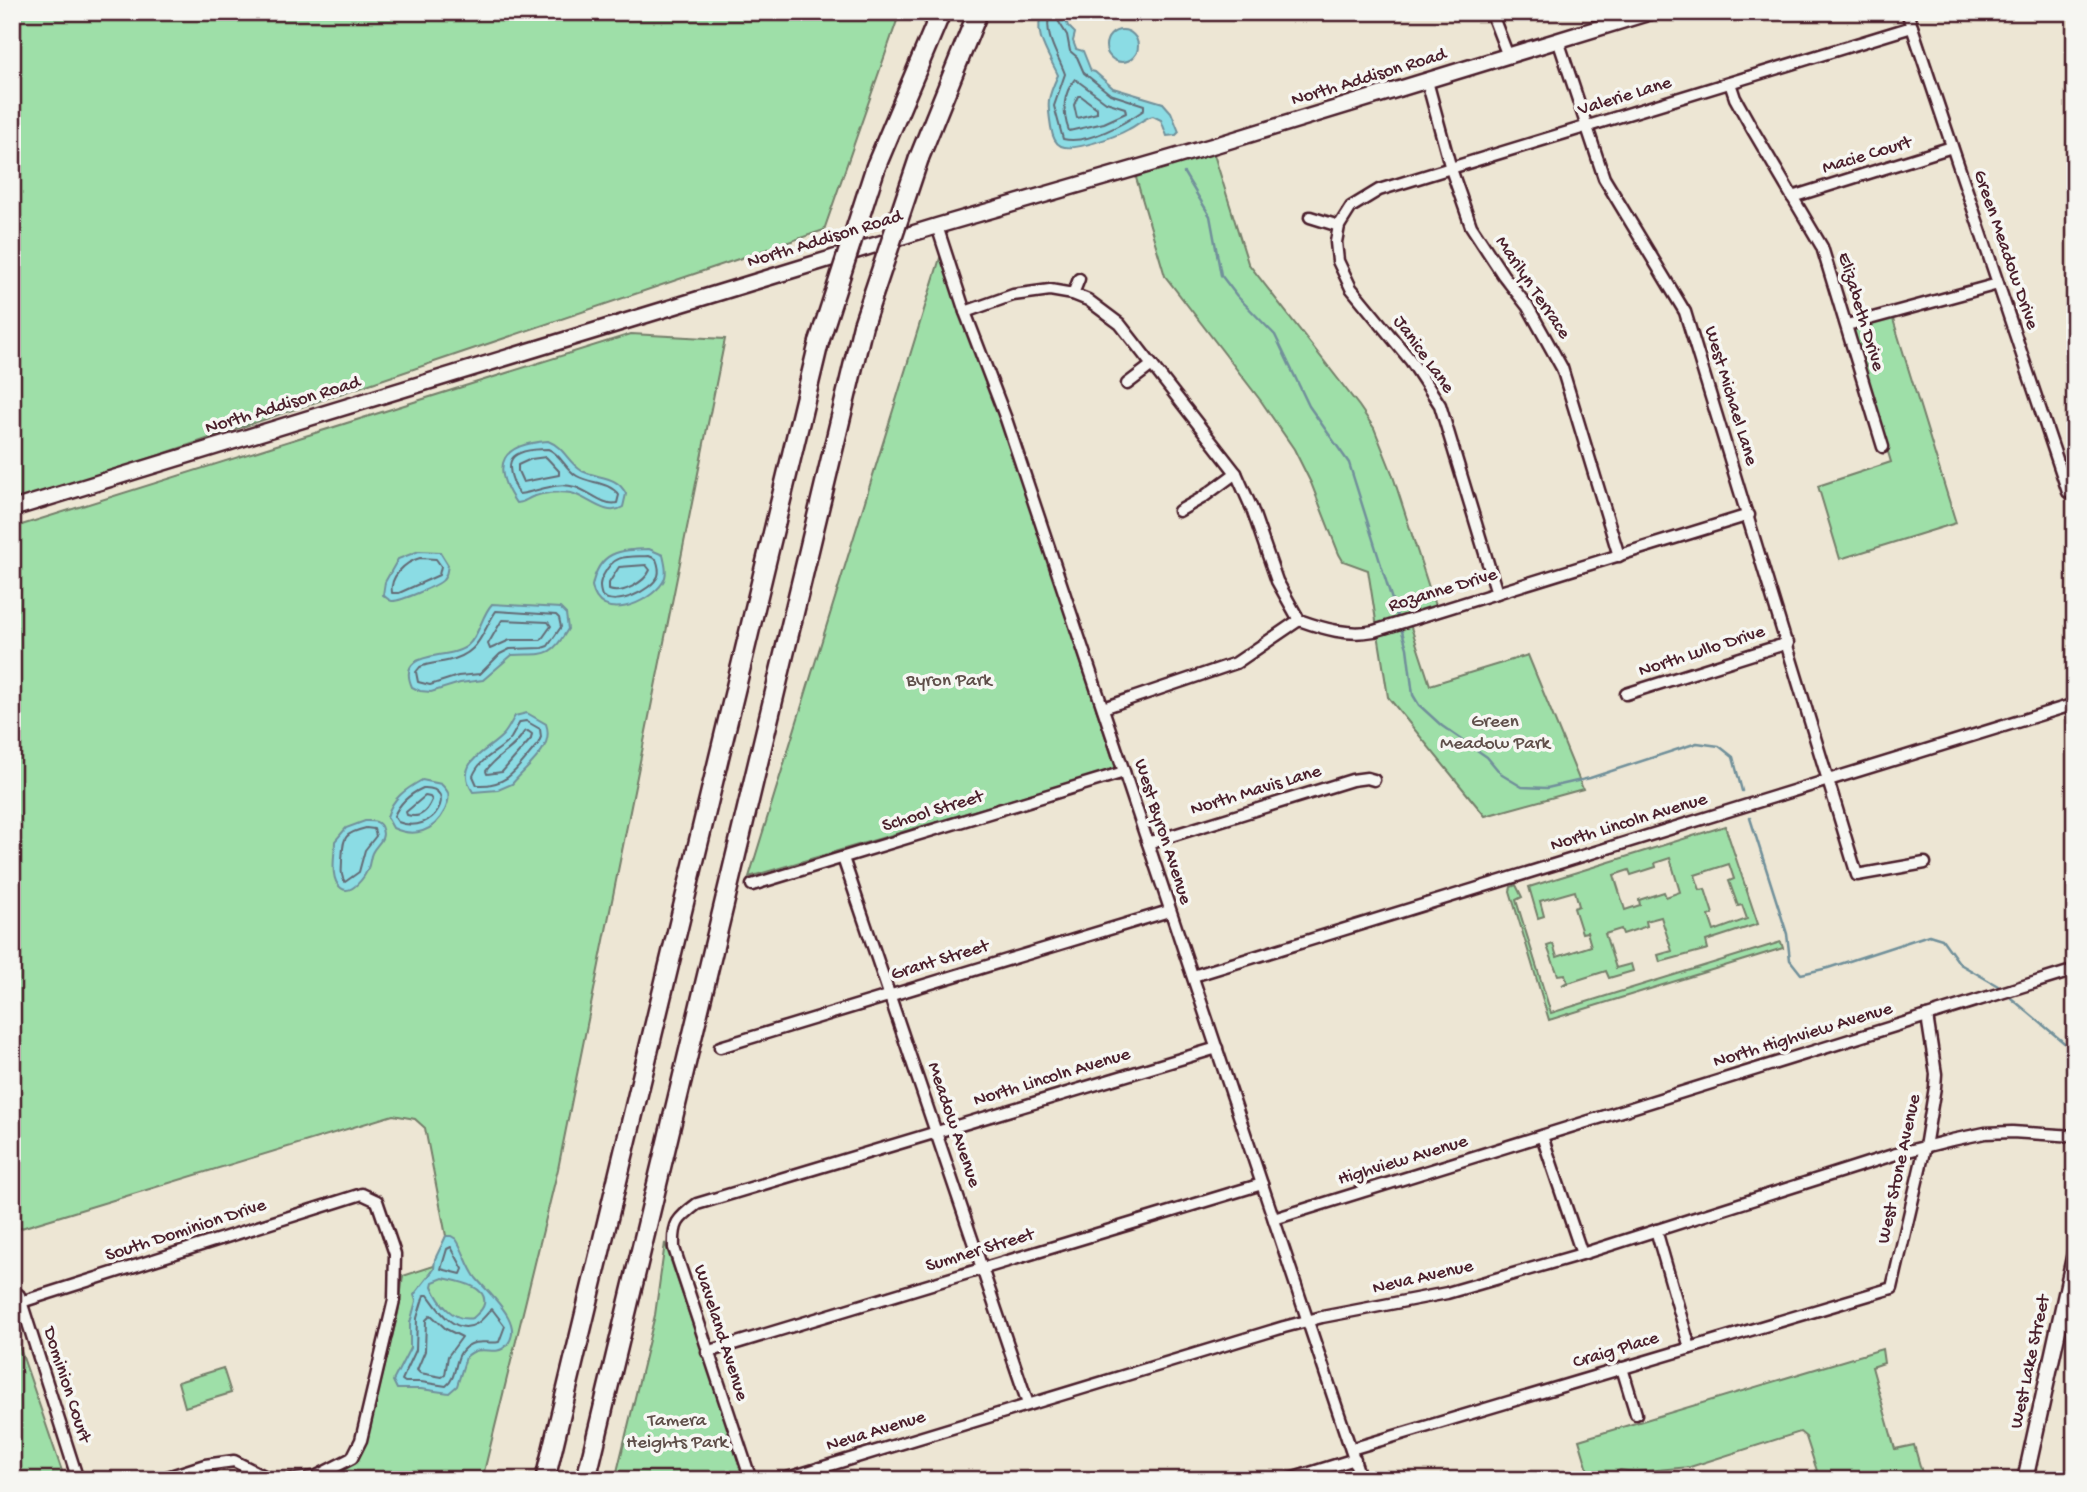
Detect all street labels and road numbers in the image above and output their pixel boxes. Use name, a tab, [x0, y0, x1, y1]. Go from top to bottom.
street label: North Addison Road	[1289, 43, 1451, 113]
street label: Valerie Lane	[1574, 72, 1675, 122]
street label: Macie Court	[1820, 131, 1917, 180]
street label: Green Meadow Drive	[1967, 167, 2043, 333]
street label: North Addison Road	[745, 205, 907, 275]
street label: Marilyn Terrace	[1489, 232, 1575, 344]
street label: Elizabeth Drive	[1831, 250, 1889, 374]
street label: Janice Lane	[1387, 311, 1459, 399]
street label: West Michael Lane	[1698, 324, 1762, 469]
street label: North Addison Road	[203, 371, 365, 441]
street label: Rozanne Drive	[1386, 563, 1500, 618]
street label: North Lullo Drive	[1636, 621, 1768, 683]
street label: West Byron Avenue	[1128, 756, 1196, 908]
street label: North Mavis Lane	[1188, 760, 1324, 822]
street label: School Street	[880, 785, 988, 838]
street label: North Lincoln Avenue	[1548, 788, 1710, 858]
street label: Grant Street	[888, 935, 994, 987]
street label: North Highview Avenue	[1711, 998, 1896, 1074]
street label: North Lincoln Avenue	[971, 1043, 1133, 1113]
street label: Meadow Avenue	[921, 1059, 985, 1191]
street label: West Stone Avenue	[1873, 1092, 1927, 1246]
street label: Highview Avenue	[1335, 1130, 1471, 1192]
street label: South Dominion Drive	[103, 1194, 270, 1268]
street label: Sumner Street	[923, 1223, 1039, 1278]
street label: Neva Avenue	[1370, 1255, 1476, 1301]
street label: Waveland Avenue	[687, 1262, 753, 1404]
street label: West Lake Street	[2006, 1291, 2057, 1431]
street label: Dominion Court	[36, 1323, 96, 1448]
street label: Craig Place	[1570, 1327, 1662, 1375]
street label: Neva Avenue	[823, 1406, 929, 1458]

